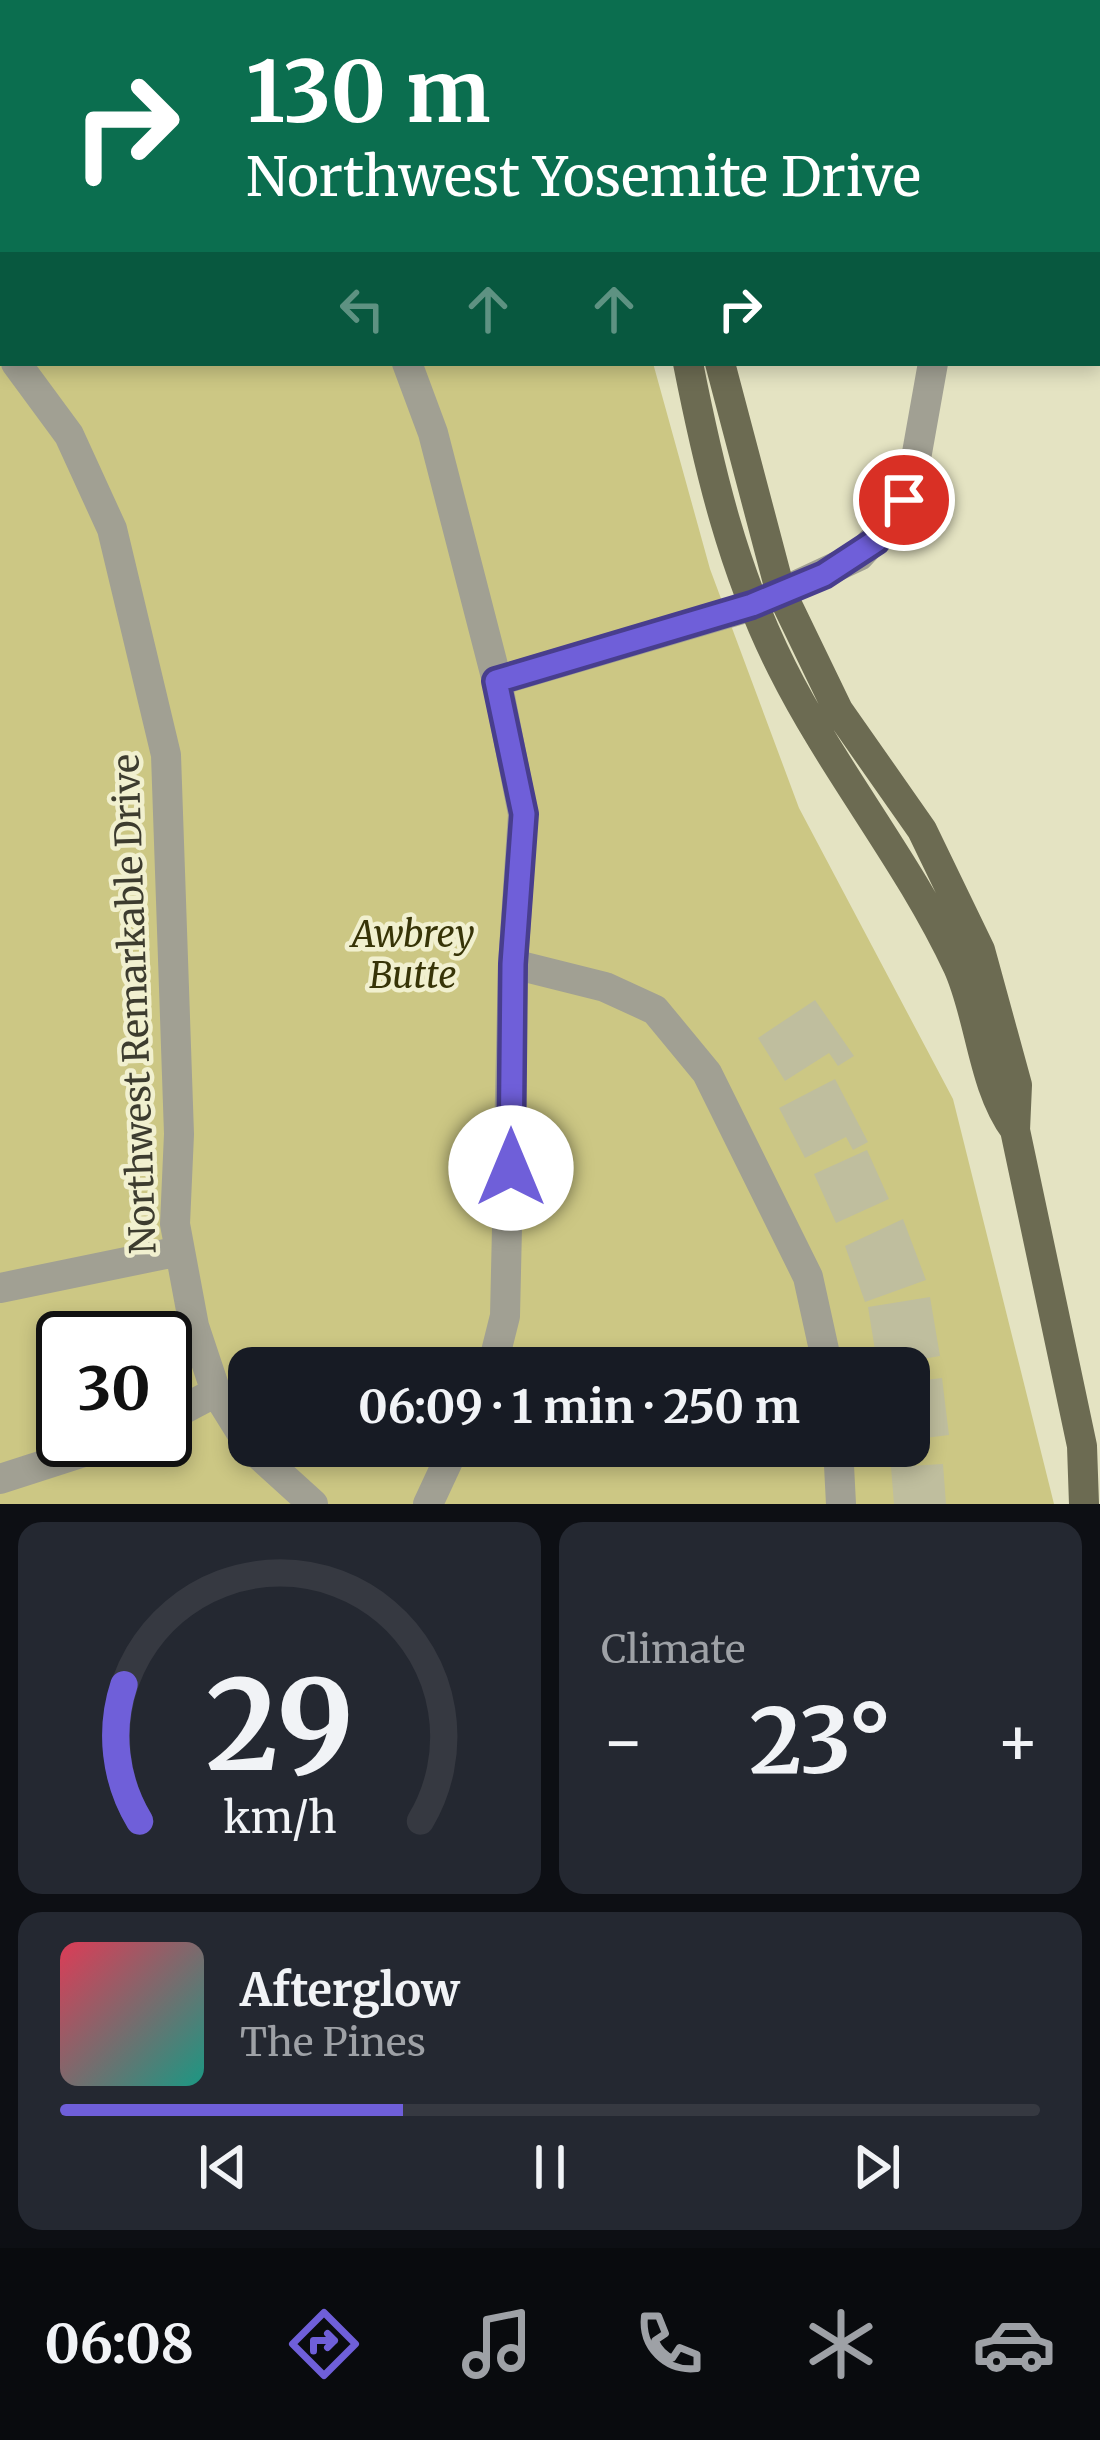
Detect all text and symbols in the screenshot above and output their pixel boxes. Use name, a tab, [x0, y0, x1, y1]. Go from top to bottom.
text: 130 m	[246, 39, 490, 145]
icon: right	[48, 48, 204, 204]
text: Northwest Yosemite Drive	[246, 143, 921, 211]
icon: left	[329, 276, 395, 342]
icon: ahead	[455, 276, 521, 342]
icon: ahead	[581, 276, 647, 342]
icon: right	[707, 276, 773, 342]
pin	[853, 449, 955, 551]
icon: arrive	[871, 467, 937, 533]
street label: Northwest Remarkable Drive	[103, 753, 166, 1255]
park label: Awbrey Butte	[348, 912, 475, 998]
position arrow	[448, 1105, 574, 1231]
speed limit sign: 30	[36, 1311, 192, 1467]
text: 06:09 · 1 min · 250 m	[358, 1379, 800, 1435]
text: Climate	[601, 1625, 745, 1674]
text: 29	[205, 1647, 354, 1804]
text: 23°	[749, 1684, 892, 1798]
text: −	[601, 1700, 645, 1783]
text: +	[996, 1700, 1040, 1783]
text: km/h	[223, 1791, 336, 1845]
text: Afterglow	[240, 1962, 460, 2018]
text: The Pines	[240, 2018, 426, 2067]
icon: previous	[190, 2134, 256, 2200]
icon: pause	[517, 2134, 583, 2200]
icon: next	[844, 2134, 910, 2200]
icon: directions	[282, 2302, 366, 2386]
icon: music	[455, 2302, 539, 2386]
icon: phone	[627, 2302, 711, 2386]
icon: climate	[799, 2302, 883, 2386]
icon: car	[972, 2302, 1056, 2386]
text: 06:08	[44, 2310, 194, 2378]

